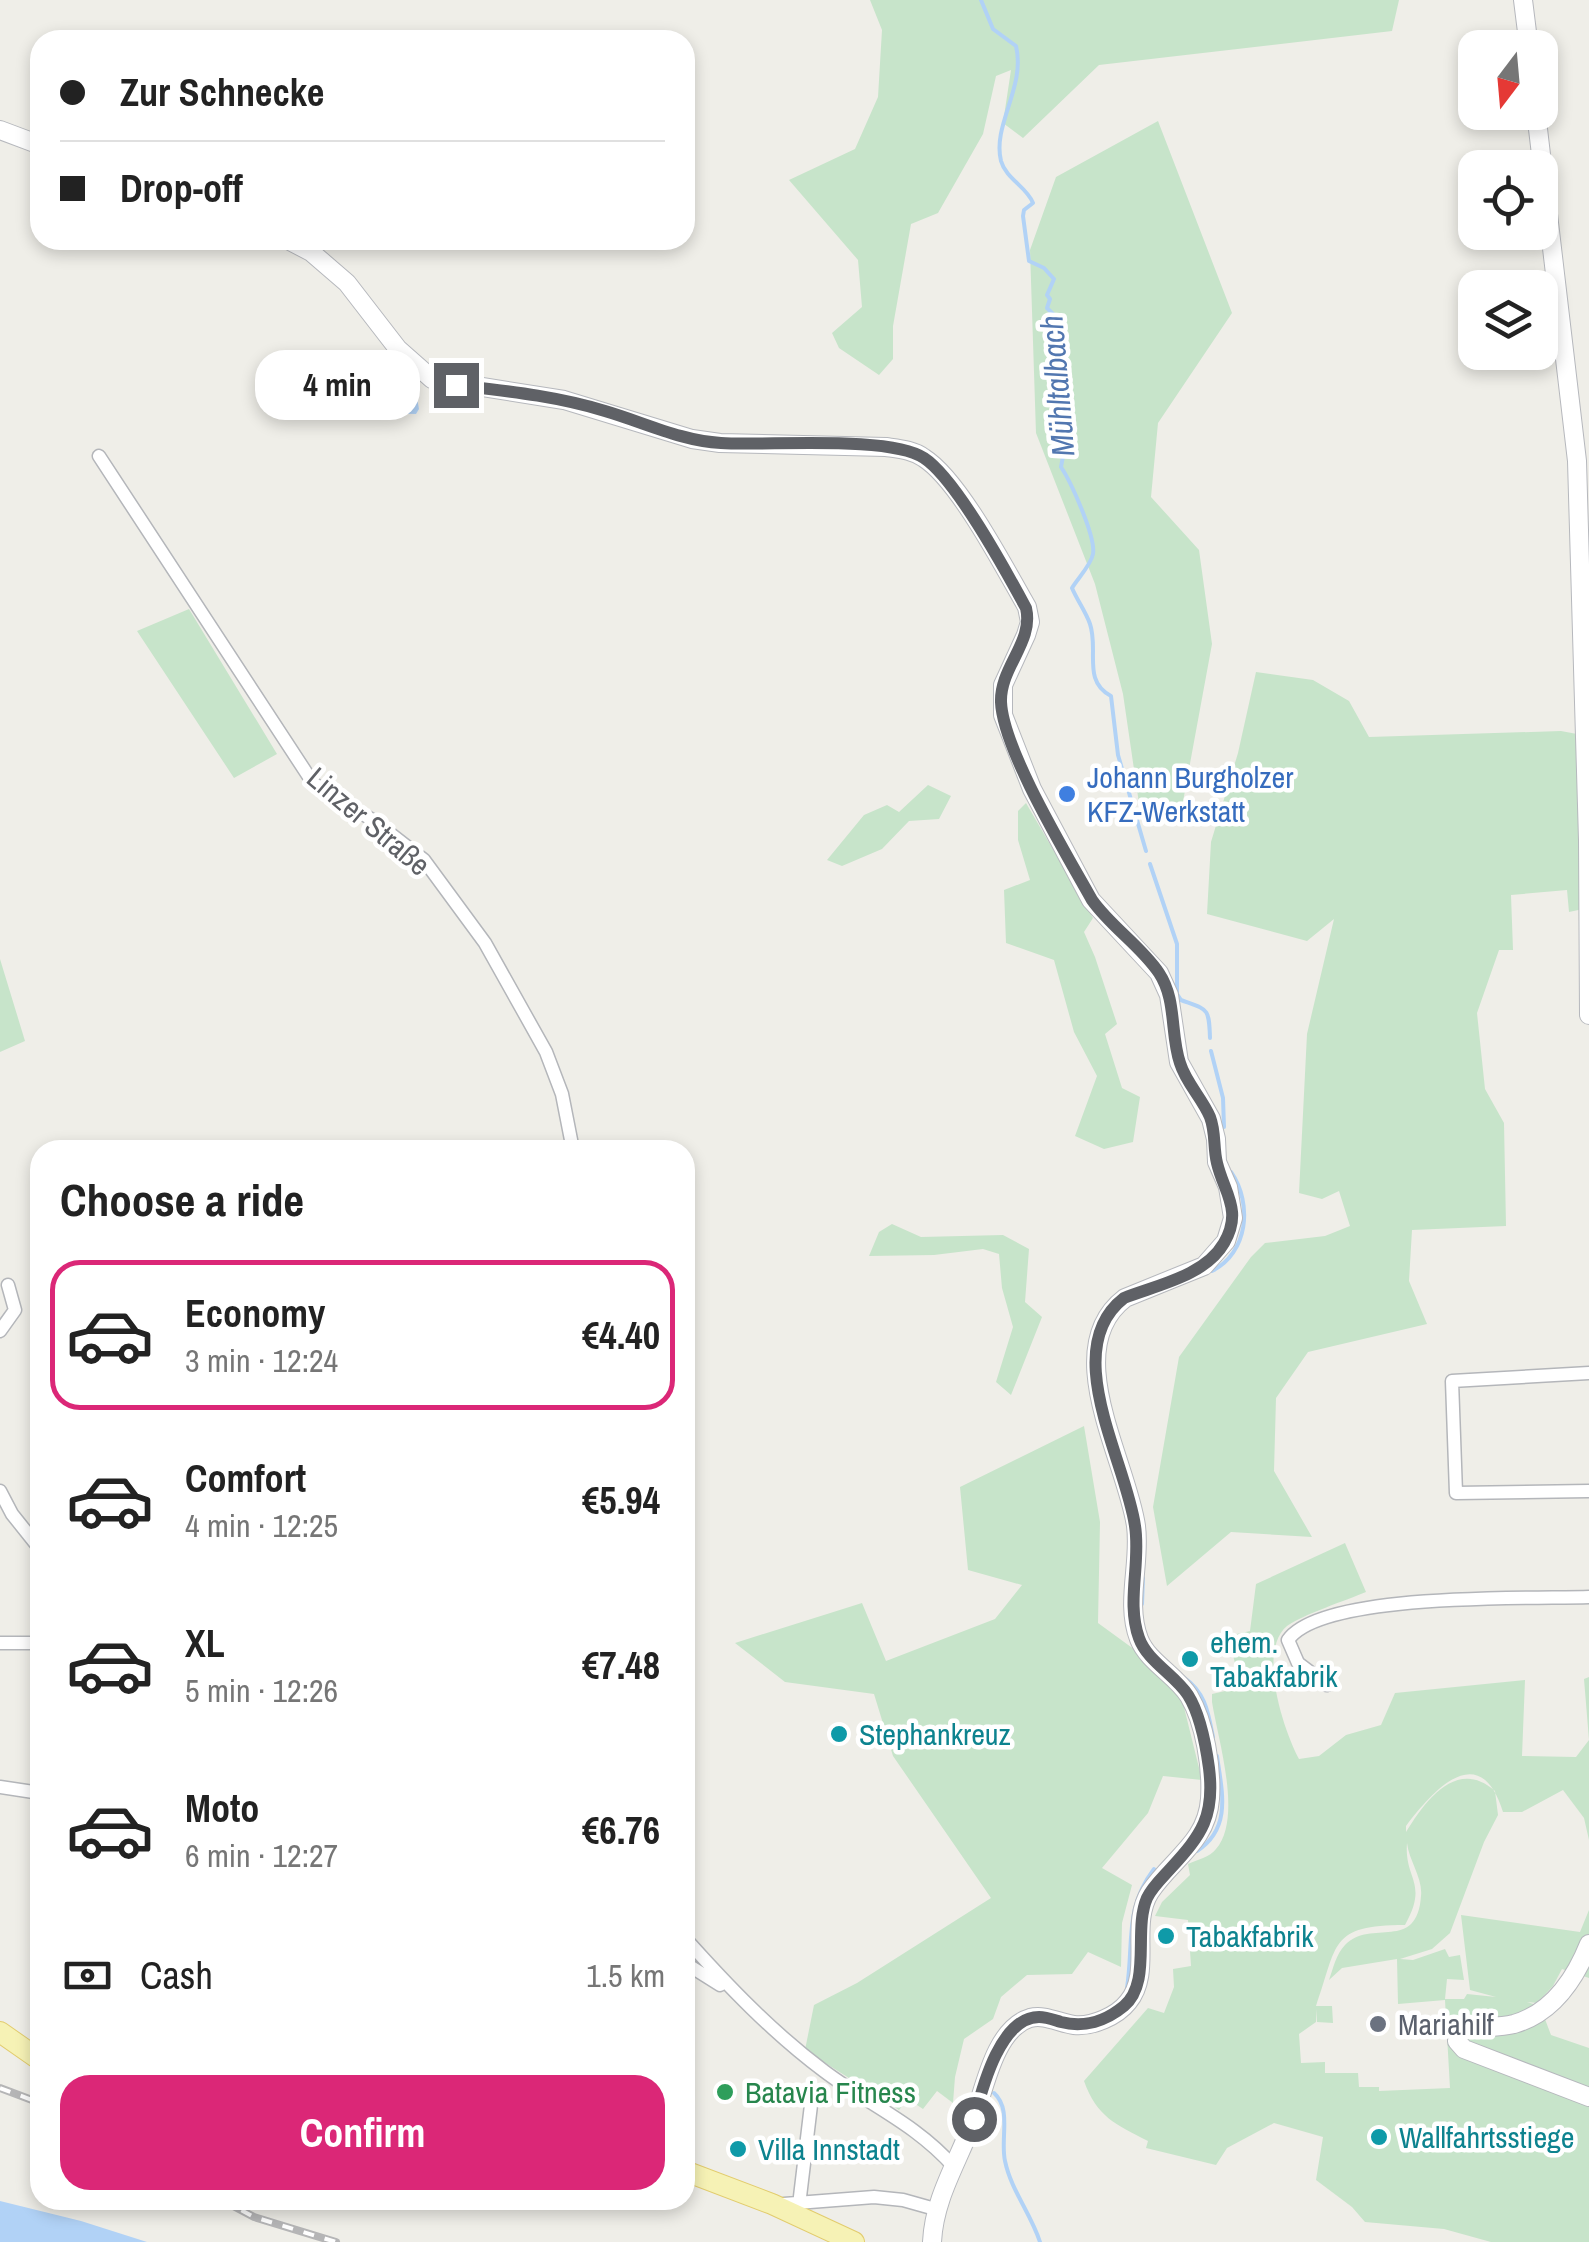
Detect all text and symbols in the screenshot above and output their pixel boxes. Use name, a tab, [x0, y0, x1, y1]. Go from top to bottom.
north arrow	[1458, 30, 1558, 130]
map controls	[1458, 30, 1558, 370]
text: Zur Schnecke	[120, 67, 324, 118]
button: locate	[1458, 150, 1558, 250]
text: Drop-off	[120, 163, 243, 214]
button: layers	[1458, 270, 1558, 370]
water label: Mühltalbach	[1029, 314, 1085, 458]
callout: 4 min	[256, 350, 421, 420]
text: 4 min	[303, 363, 372, 406]
route end	[434, 363, 479, 408]
place label: Johann Burgholzer KFZ-Werkstatt	[1087, 757, 1294, 831]
street label: Linzer Straße	[299, 758, 439, 884]
marker: Johann Burgholzer KFZ-Werkstatt	[1056, 783, 1078, 805]
text: Choose a ride	[60, 1169, 304, 1230]
text: Economy	[185, 1288, 325, 1339]
icon: car	[65, 1290, 155, 1380]
text: €4.40	[582, 1310, 660, 1361]
text: 3 min · 12:24	[185, 1339, 338, 1382]
text: Comfort	[185, 1453, 306, 1504]
icon: car	[65, 1455, 155, 1545]
text: €5.94	[582, 1475, 660, 1526]
text: 4 min · 12:25	[185, 1504, 338, 1547]
text: XL	[185, 1618, 225, 1669]
icon: car	[65, 1620, 155, 1710]
place label: ehem. Tabakfabrik	[1210, 1622, 1338, 1696]
text: €7.48	[582, 1640, 660, 1691]
marker: ehem. Tabakfabrik	[1179, 1648, 1201, 1670]
text: 5 min · 12:26	[185, 1669, 338, 1712]
place label: Stephankreuz	[859, 1714, 1011, 1754]
marker: Stephankreuz	[828, 1723, 850, 1745]
text: Moto	[185, 1783, 259, 1834]
icon: car	[65, 1785, 155, 1875]
text: €6.76	[582, 1805, 660, 1856]
text: 6 min · 12:27	[185, 1834, 338, 1877]
place label: Tabakfabrik	[1186, 1916, 1314, 1956]
marker: Tabakfabrik	[1155, 1925, 1177, 1947]
icon: cash	[60, 1948, 115, 2003]
text: Cash	[140, 1950, 213, 2001]
text: 1.5 km	[586, 1954, 665, 1997]
place label: Mariahilf	[1398, 2004, 1494, 2044]
marker: Mariahilf	[1367, 2013, 1389, 2035]
place label: Batavia Fitness	[745, 2072, 916, 2112]
button: Confirm	[60, 2075, 665, 2190]
marker: Batavia Fitness	[714, 2081, 736, 2103]
route start	[952, 2097, 997, 2142]
place label: Wallfahrtsstiege	[1399, 2117, 1574, 2157]
marker: Wallfahrtsstiege	[1368, 2126, 1390, 2148]
place label: Villa Innstadt	[758, 2129, 900, 2169]
marker: Villa Innstadt	[727, 2138, 749, 2160]

